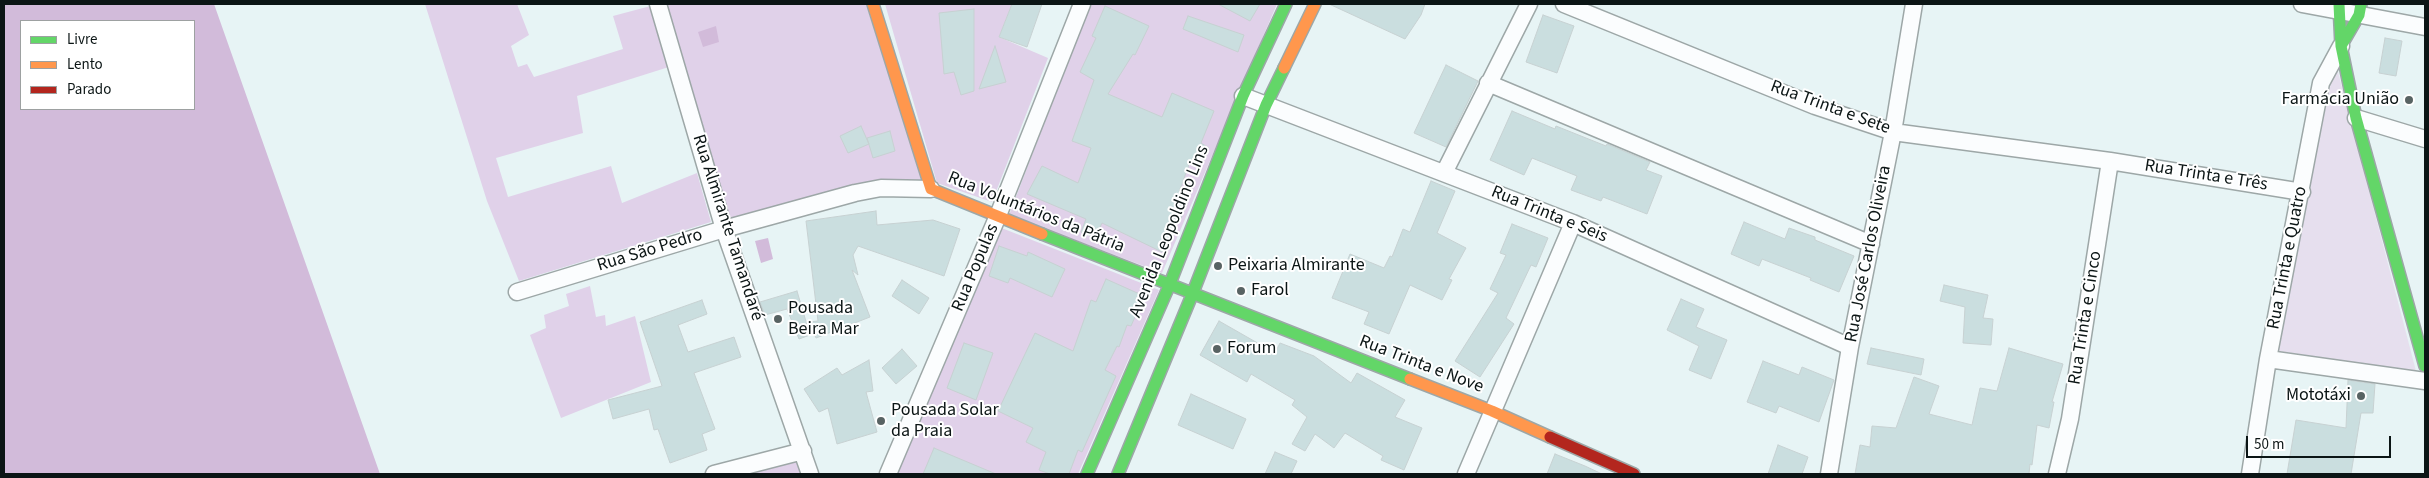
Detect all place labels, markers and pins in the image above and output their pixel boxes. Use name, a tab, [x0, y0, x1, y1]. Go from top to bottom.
place label: Farmácia União	[2281, 89, 2399, 111]
marker: Farmácia União	[2403, 94, 2415, 106]
place label: Peixaria Almirante	[1228, 255, 1365, 277]
marker: Peixaria Almirante	[1212, 260, 1224, 272]
place label: Farol	[1251, 280, 1289, 302]
marker: Farol	[1235, 285, 1247, 297]
place label: Pousada Beira Mar	[788, 298, 859, 340]
marker: Pousada Beira Mar	[772, 313, 784, 325]
place label: Forum	[1227, 338, 1276, 360]
marker: Forum	[1211, 343, 1223, 355]
place label: Mototáxi	[2286, 385, 2351, 407]
marker: Mototáxi	[2355, 390, 2367, 402]
place label: Pousada Solar da Praia	[891, 400, 999, 442]
marker: Pousada Solar da Praia	[875, 415, 887, 427]

